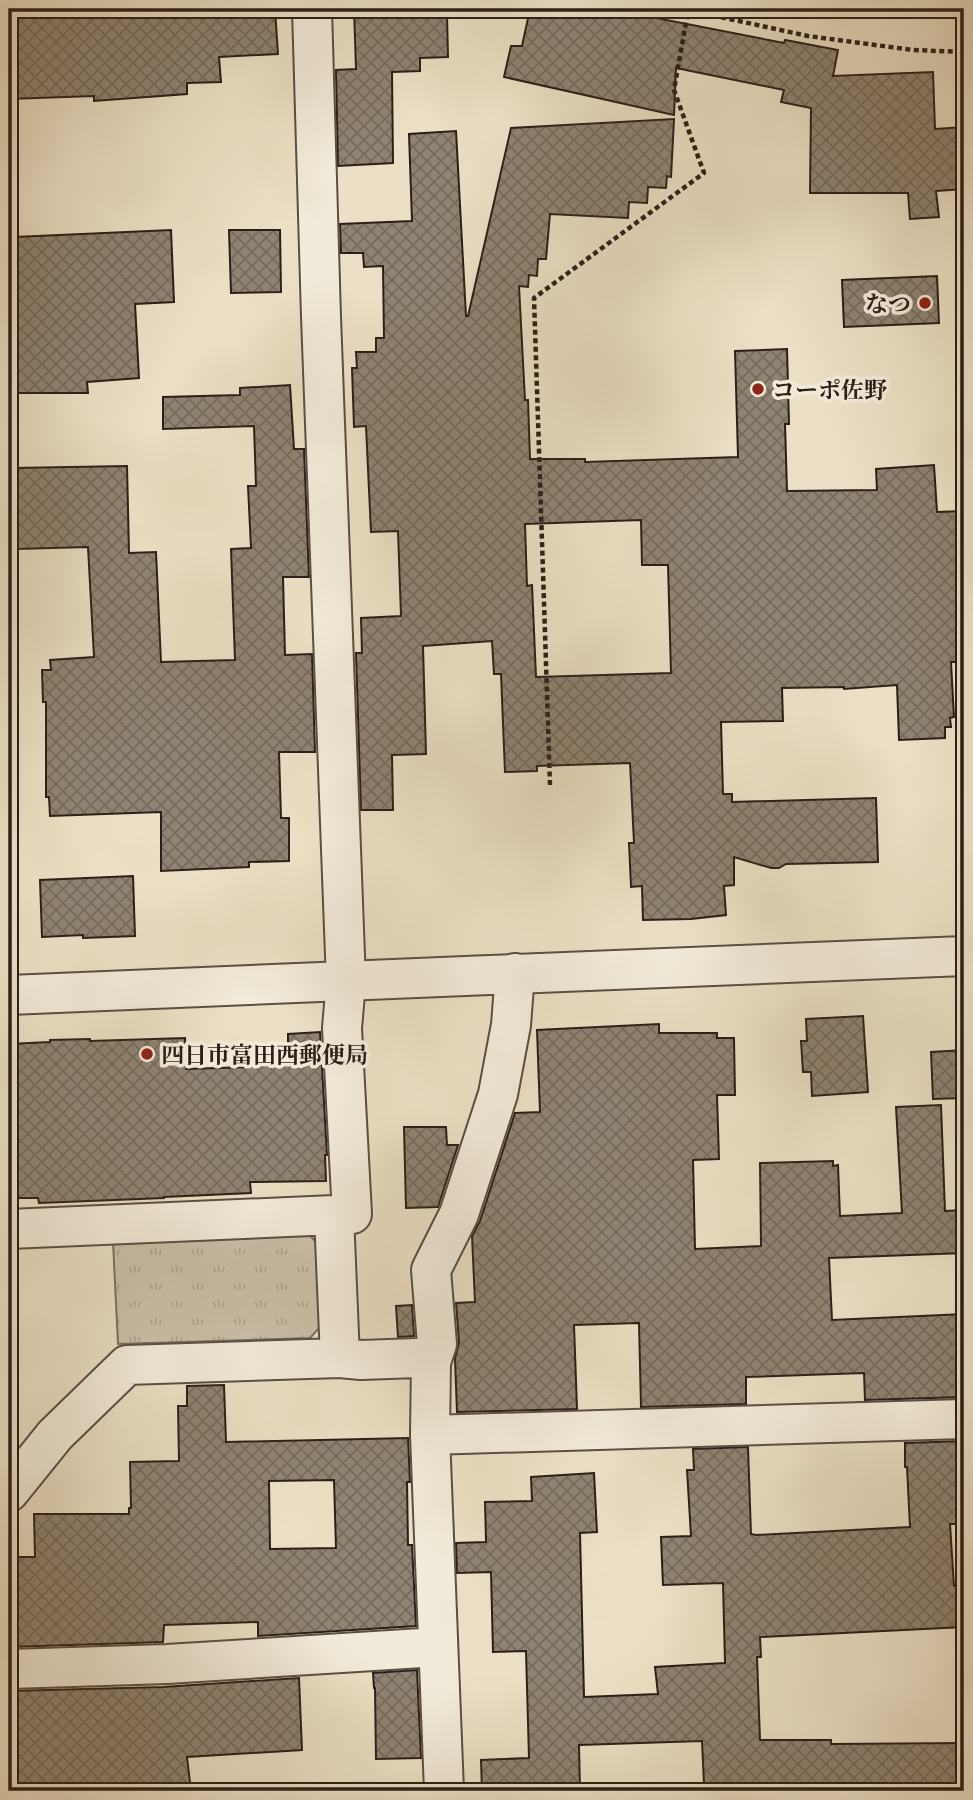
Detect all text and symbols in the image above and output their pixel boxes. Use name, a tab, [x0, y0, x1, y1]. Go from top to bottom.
place label: なつ	[865, 287, 911, 320]
marker: なつ	[917, 295, 933, 311]
place label: コーポ佐野	[772, 373, 888, 406]
marker: コーポ佐野	[750, 381, 766, 397]
place label: 四日市富田西郵便局	[161, 1038, 368, 1071]
marker: 四日市富田西郵便局	[139, 1046, 155, 1062]

